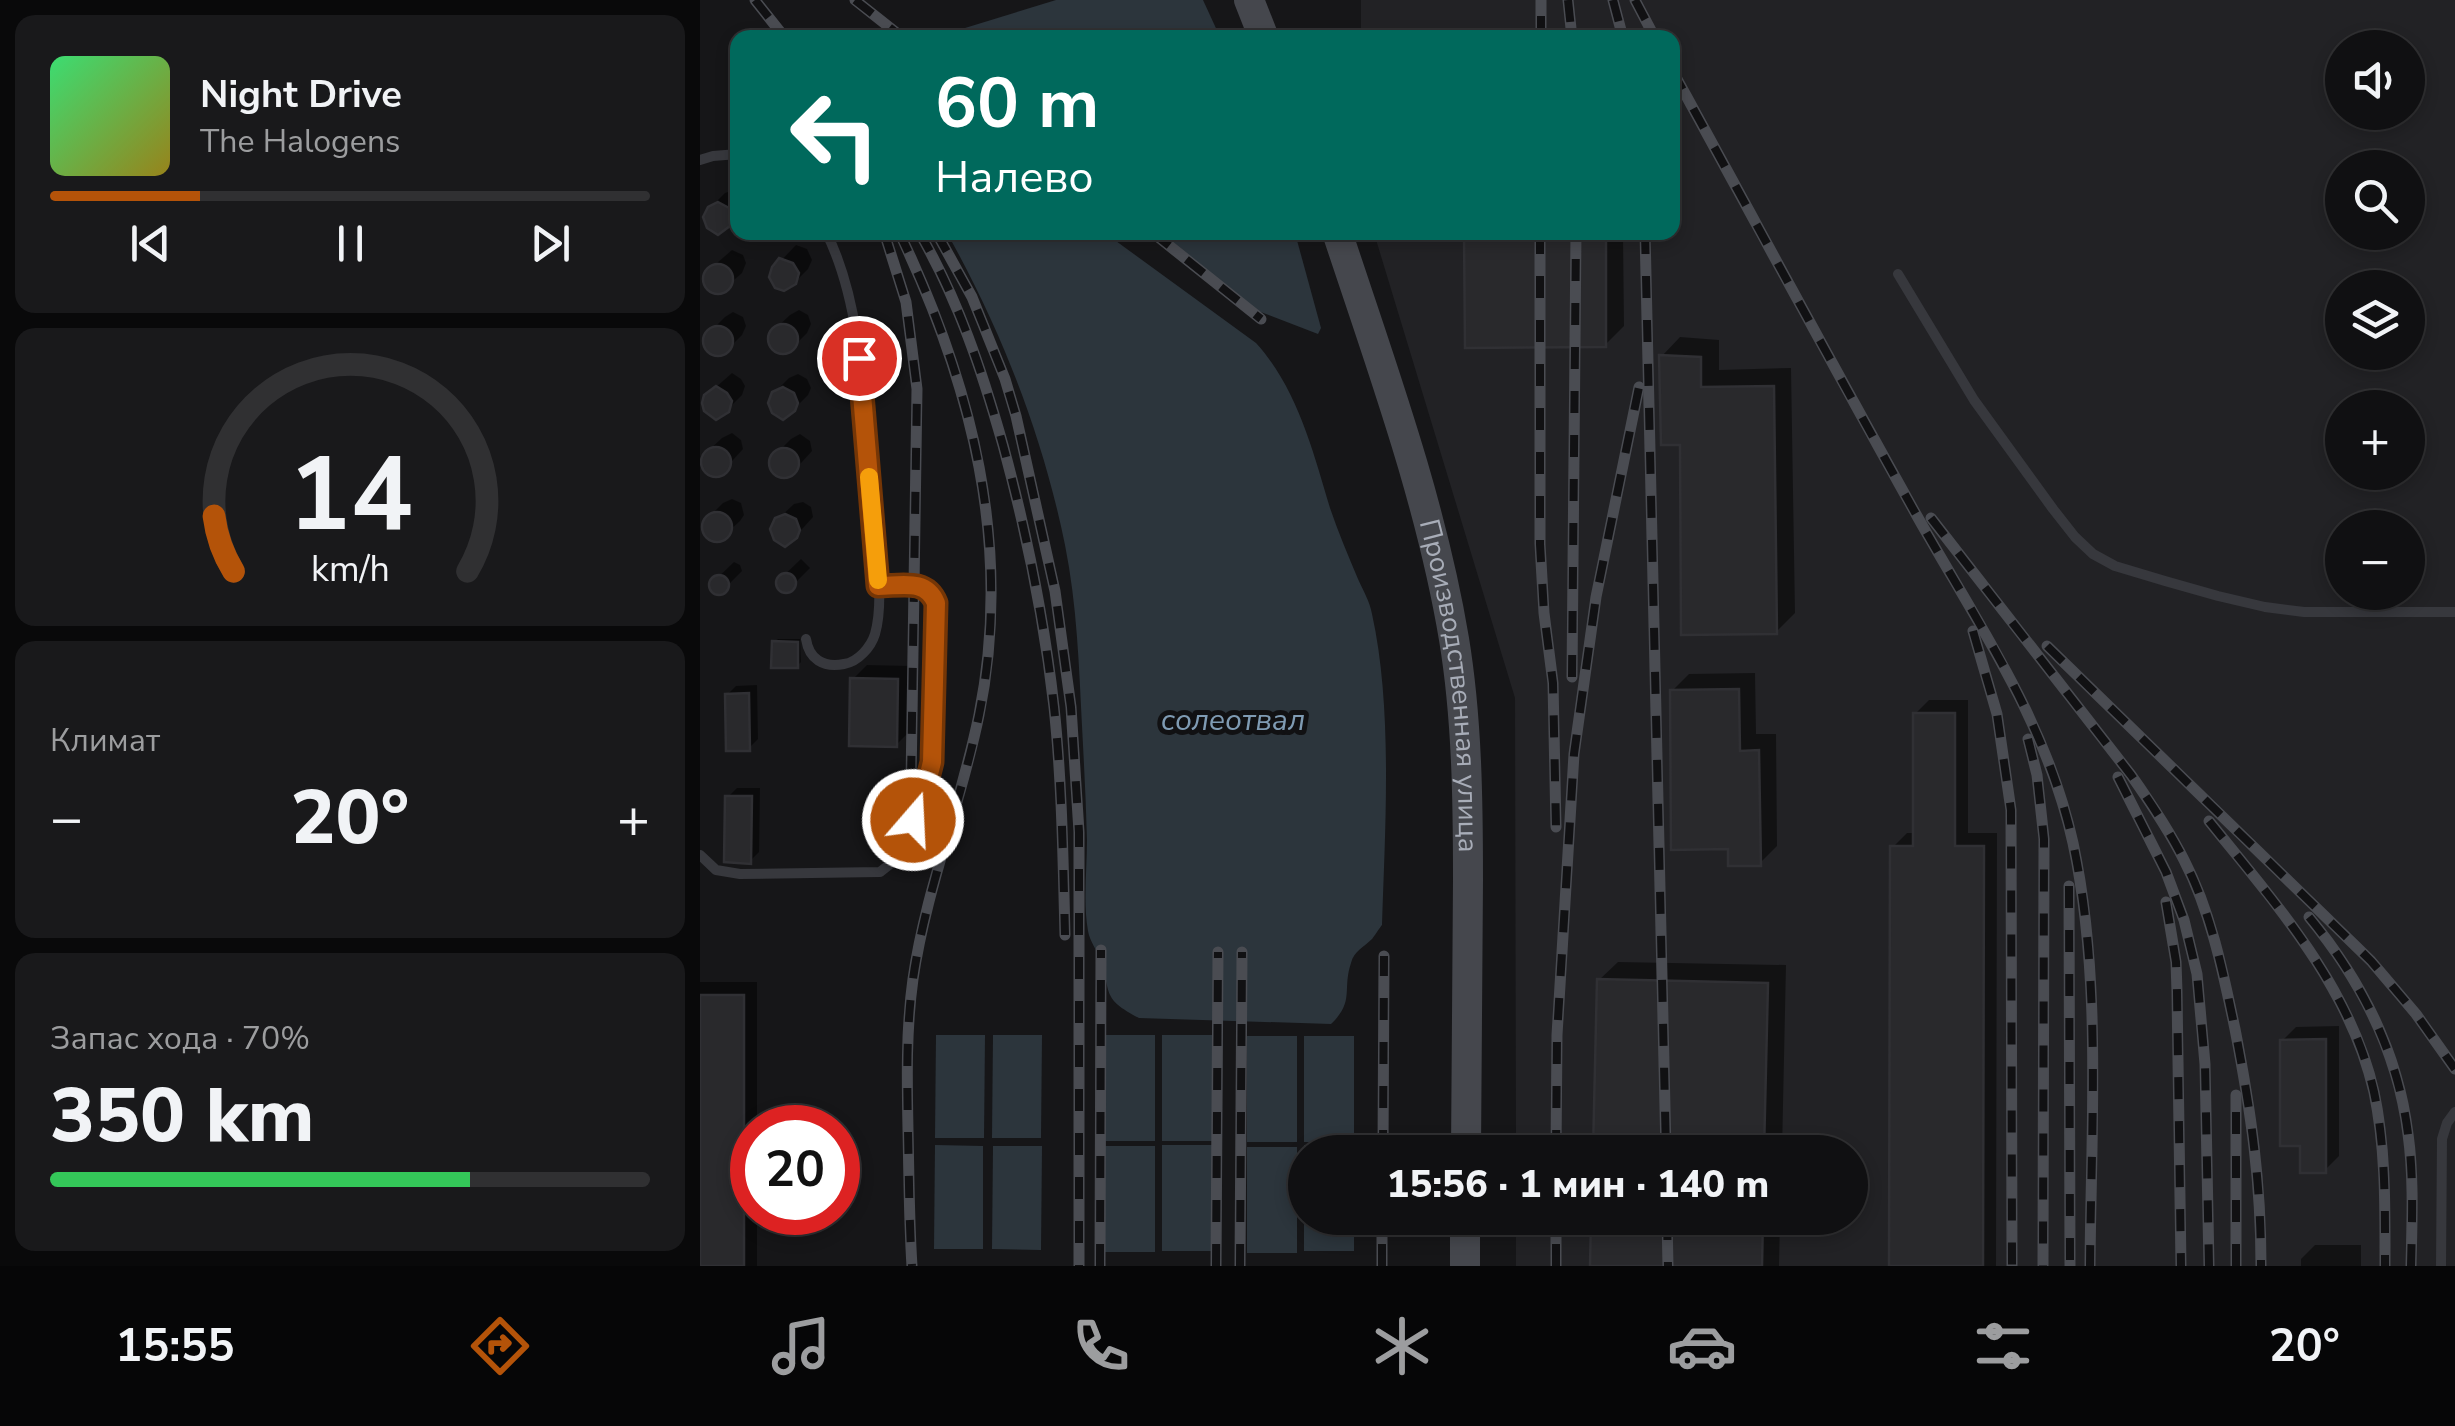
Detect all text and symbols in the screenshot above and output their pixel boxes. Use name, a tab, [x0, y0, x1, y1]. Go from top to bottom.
map controls	[2325, 30, 2425, 610]
button: sound	[2325, 30, 2425, 130]
text: 60 m	[935, 56, 1099, 152]
text: Night Drive	[200, 69, 402, 120]
icon: left	[770, 70, 900, 200]
text: The Halogens	[200, 120, 400, 163]
text: Налево	[935, 147, 1094, 208]
button: search	[2325, 150, 2425, 250]
icon: previous	[123, 216, 178, 271]
icon: pause	[323, 216, 378, 271]
icon: next	[523, 216, 578, 271]
button: layers	[2325, 270, 2425, 370]
pin	[817, 316, 902, 401]
icon: arrive	[832, 331, 887, 386]
button: +	[2325, 390, 2425, 490]
text: 14	[288, 424, 412, 566]
button: −	[2325, 510, 2425, 610]
street label: Производственная улица	[1410, 515, 1487, 853]
text: km/h	[311, 545, 389, 594]
water label: солеотвал	[1161, 700, 1305, 741]
text: Климат	[50, 719, 160, 762]
text: 20°	[291, 767, 409, 869]
position arrow	[861, 768, 965, 872]
text: −	[50, 781, 83, 856]
text: +	[617, 781, 650, 856]
text: Запас хода · 70%	[50, 1017, 310, 1060]
text: 350 km	[50, 1065, 314, 1167]
speed limit sign: 20	[730, 1105, 860, 1235]
text: 15:56 · 1 мин · 140 m	[1387, 1159, 1769, 1210]
icon: directions	[465, 1311, 535, 1381]
icon: music	[766, 1311, 836, 1381]
icon: phone	[1066, 1311, 1136, 1381]
icon: climate	[1367, 1311, 1437, 1381]
icon: car	[1667, 1311, 1737, 1381]
icon: filters	[1968, 1311, 2038, 1381]
text: 15:55	[115, 1316, 234, 1377]
text: 20°	[2269, 1316, 2340, 1377]

